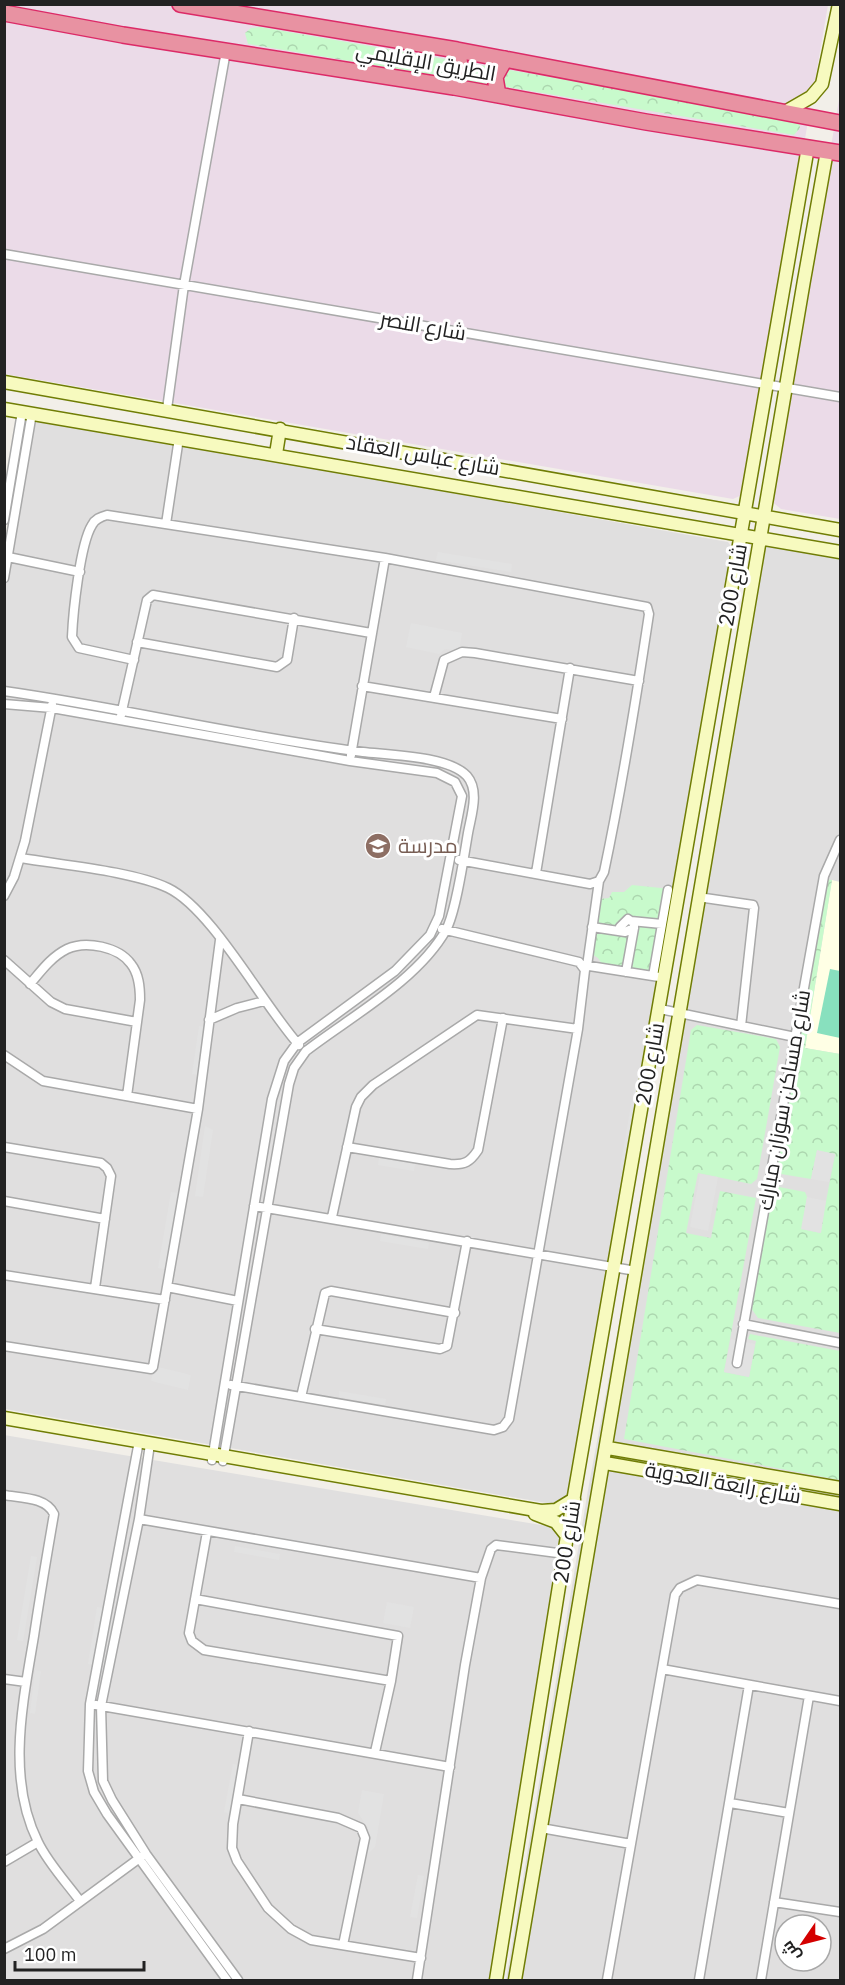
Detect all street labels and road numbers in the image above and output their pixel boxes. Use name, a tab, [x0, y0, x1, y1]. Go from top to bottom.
street label: الطريق الإقليمي	[353, 35, 498, 90]
street label: شارع النصر	[377, 304, 468, 347]
street label: شارع عباس العقاد	[344, 427, 502, 482]
street label: شارع 200	[711, 541, 754, 629]
street label: شارع مساكن سوزان مبارك	[750, 987, 817, 1213]
street label: شارع 200	[628, 1020, 671, 1108]
street label: شارع رابعة العدوية	[643, 1455, 803, 1511]
street label: شارع 200	[546, 1498, 587, 1585]

